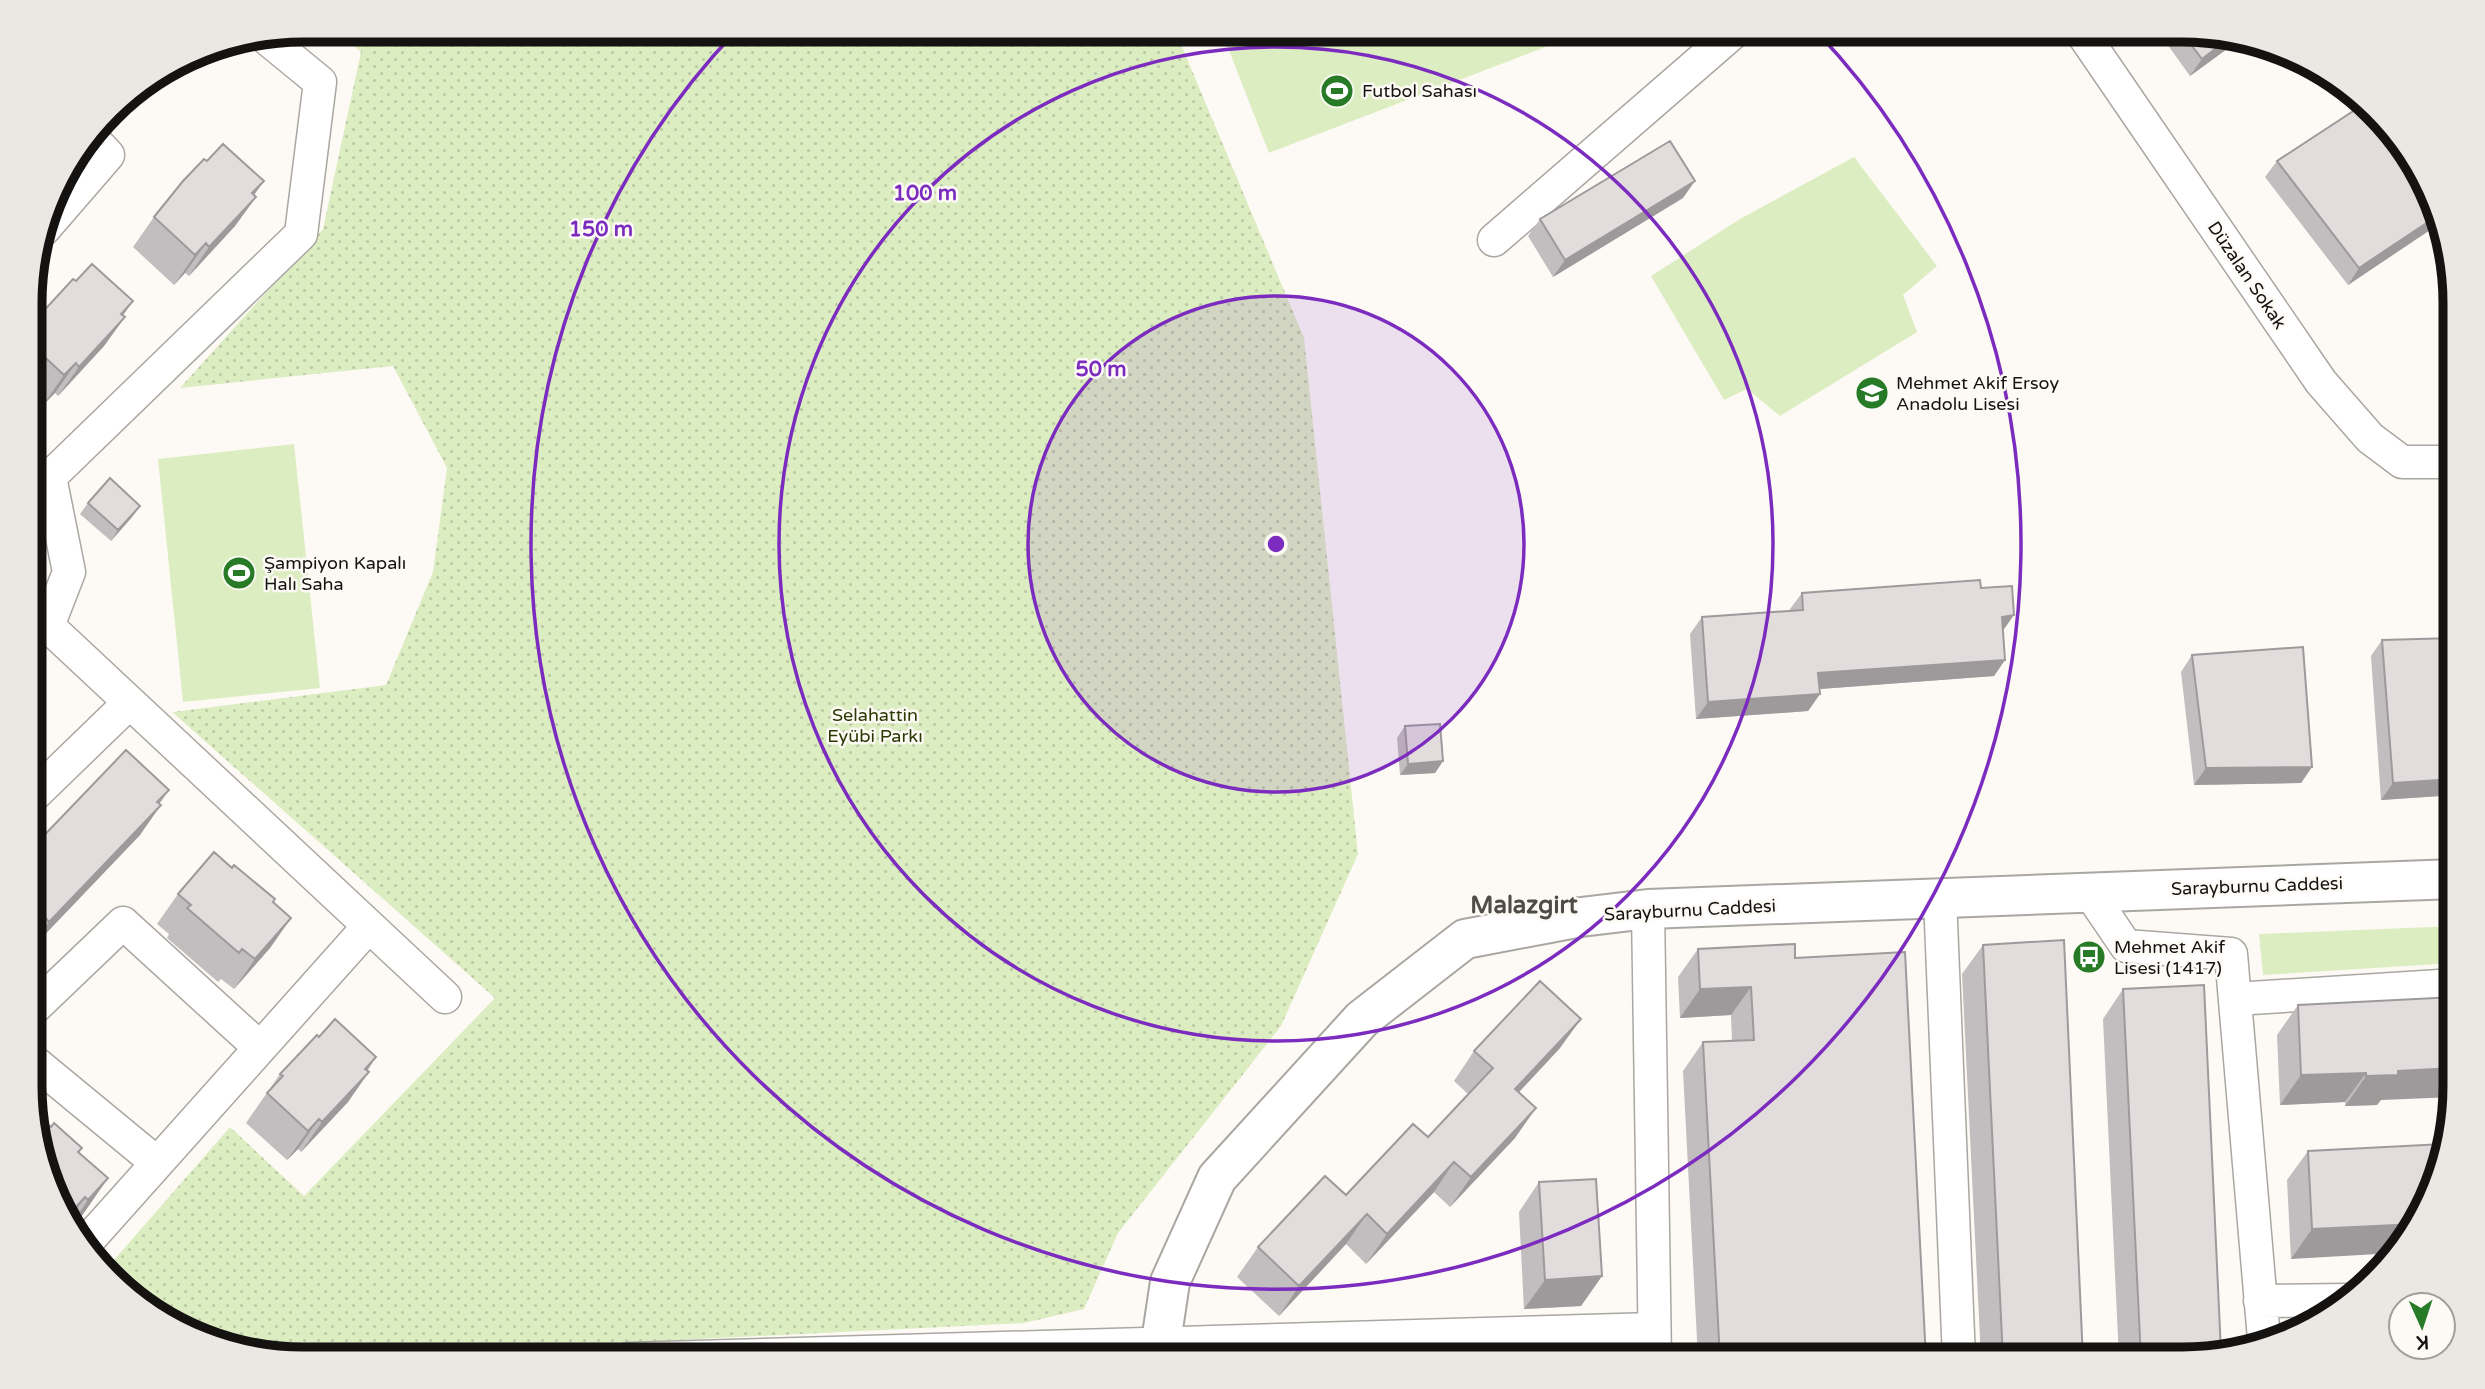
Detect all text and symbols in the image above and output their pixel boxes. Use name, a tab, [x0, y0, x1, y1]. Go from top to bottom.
sports icon: Futbol Sahası	[1318, 72, 1356, 110]
place label: Futbol Sahası	[1362, 80, 1477, 102]
text: 100 m	[893, 181, 957, 206]
text: 150 m	[569, 217, 633, 242]
street label: Düzalan Sokak	[2203, 217, 2291, 333]
text: 50 m	[1075, 357, 1127, 382]
place label: Mehmet Akif Ersoy Anadolu Lisesi	[1896, 372, 2059, 415]
school or university icon: Mehmet Akif Ersoy Anadolu Lisesi	[1853, 374, 1891, 412]
centre of rings	[1264, 532, 1288, 556]
place label: Şampiyon Kapalı Halı Saha	[264, 552, 406, 595]
sports icon: Şampiyon Kapalı Halı Saha	[220, 554, 258, 592]
park label: Selahattin Eyübi Parkı	[827, 704, 923, 747]
street label: Sarayburnu Caddesi	[2171, 872, 2343, 900]
district label: Malazgirt	[1470, 891, 1579, 920]
street label: Sarayburnu Caddesi	[1603, 895, 1777, 925]
place label: Mehmet Akif Lisesi (1417)	[2114, 936, 2225, 979]
bus stop icon: Mehmet Akif Lisesi (1417)	[2070, 938, 2108, 976]
north arrow	[2387, 1291, 2457, 1361]
text: K	[2416, 1331, 2430, 1353]

